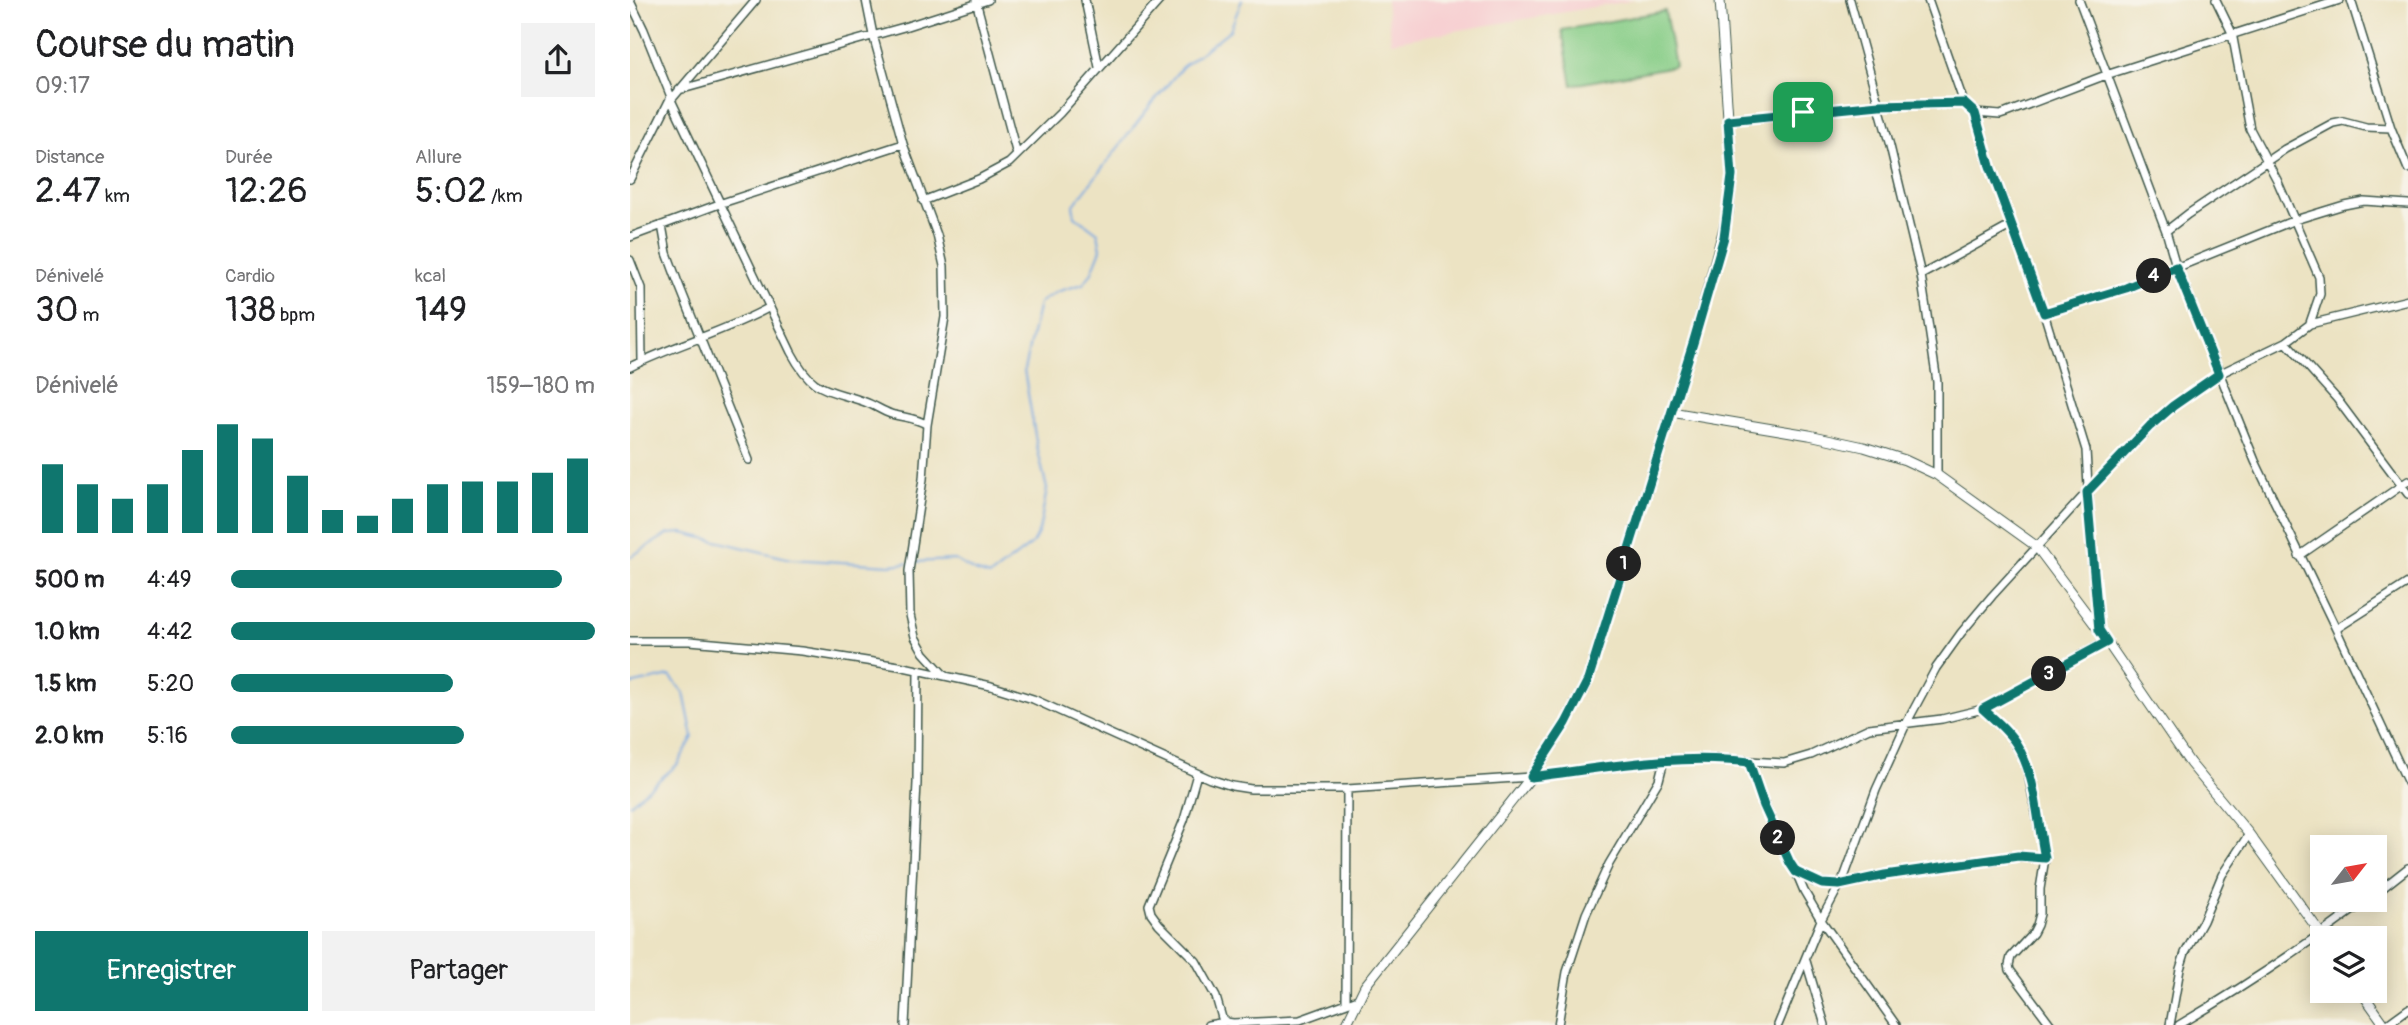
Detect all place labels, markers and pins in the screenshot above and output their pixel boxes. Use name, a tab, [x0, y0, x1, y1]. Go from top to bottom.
pin	[1773, 82, 1833, 142]
pin: 4	[2136, 258, 2172, 294]
pin: 1	[1606, 546, 1642, 582]
pin: 3	[2032, 656, 2066, 692]
pin: 2	[1760, 820, 1796, 856]

